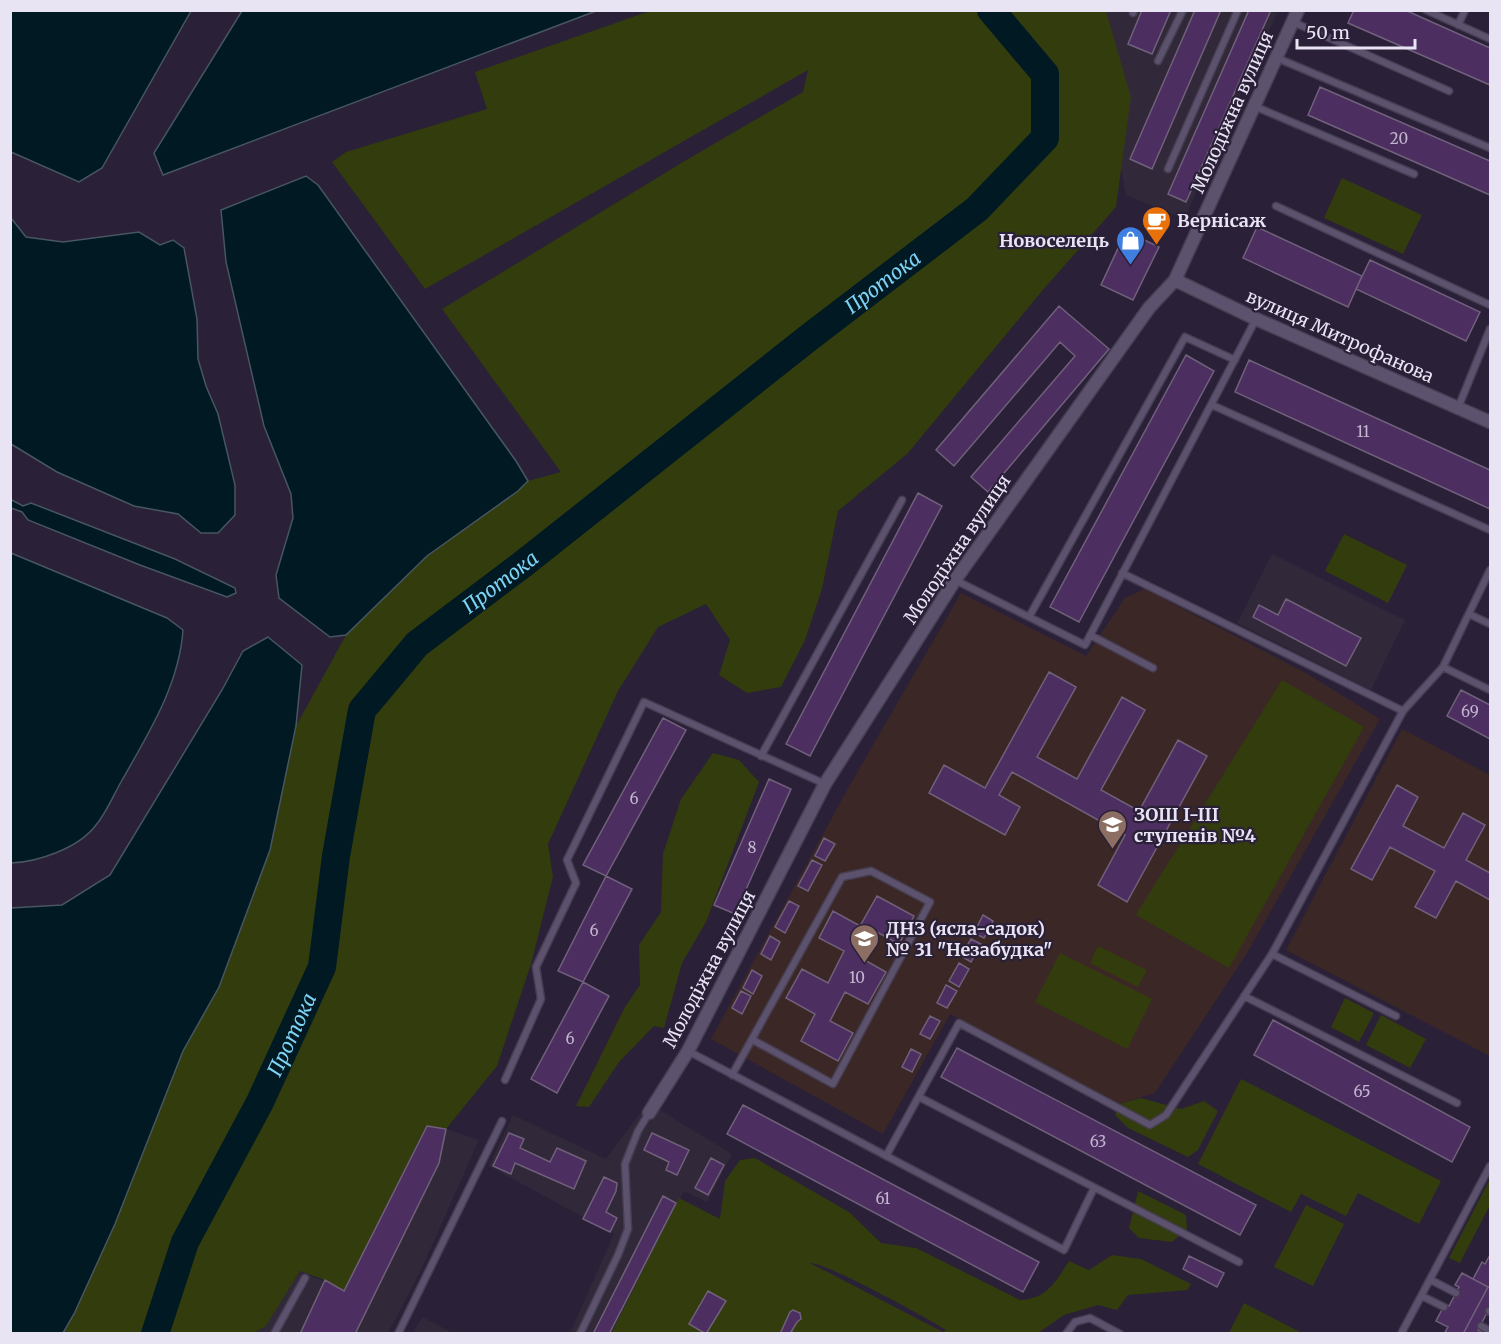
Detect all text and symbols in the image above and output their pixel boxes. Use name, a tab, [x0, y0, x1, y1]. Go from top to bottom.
scale bar	[1297, 12, 1416, 50]
text: 50 m	[1306, 21, 1350, 44]
street label: Молодіжна вулиця	[1186, 27, 1278, 197]
house number: 20	[1390, 129, 1408, 148]
cafe icon: Вернісаж	[1140, 204, 1172, 246]
place label: Вернісаж	[1177, 209, 1266, 232]
shop icon: Новоселець	[1114, 224, 1146, 266]
place label: Новоселець	[999, 229, 1110, 252]
water label: Протока	[839, 245, 925, 318]
street label: вулиця Митрофанова	[1243, 284, 1438, 388]
house number: 11	[1356, 422, 1370, 441]
street label: Молодіжна вулиця	[899, 470, 1016, 628]
water label: Протока	[457, 545, 543, 618]
house number: 69	[1461, 702, 1479, 721]
house number: 6	[629, 789, 639, 808]
place label: ЗОШ І-ІІІ ступенів №4	[1134, 803, 1257, 847]
school or university icon: ЗОШ І-ІІІ ступенів №4	[1097, 808, 1129, 850]
house number: 8	[748, 838, 757, 857]
street label: Молодіжна вулиця	[658, 886, 760, 1052]
place label: ДНЗ (ясла-садок) № 31 "Незабудка"	[886, 917, 1053, 961]
house number: 6	[589, 921, 599, 940]
school or university icon: ДНЗ (ясла-садок) № 31 "Незабудка"	[849, 922, 881, 964]
house number: 10	[849, 968, 865, 987]
water label: Протока	[261, 989, 321, 1080]
house number: 6	[565, 1029, 575, 1048]
house number: 65	[1353, 1082, 1371, 1101]
house number: 63	[1090, 1132, 1106, 1151]
house number: 61	[876, 1189, 891, 1208]

